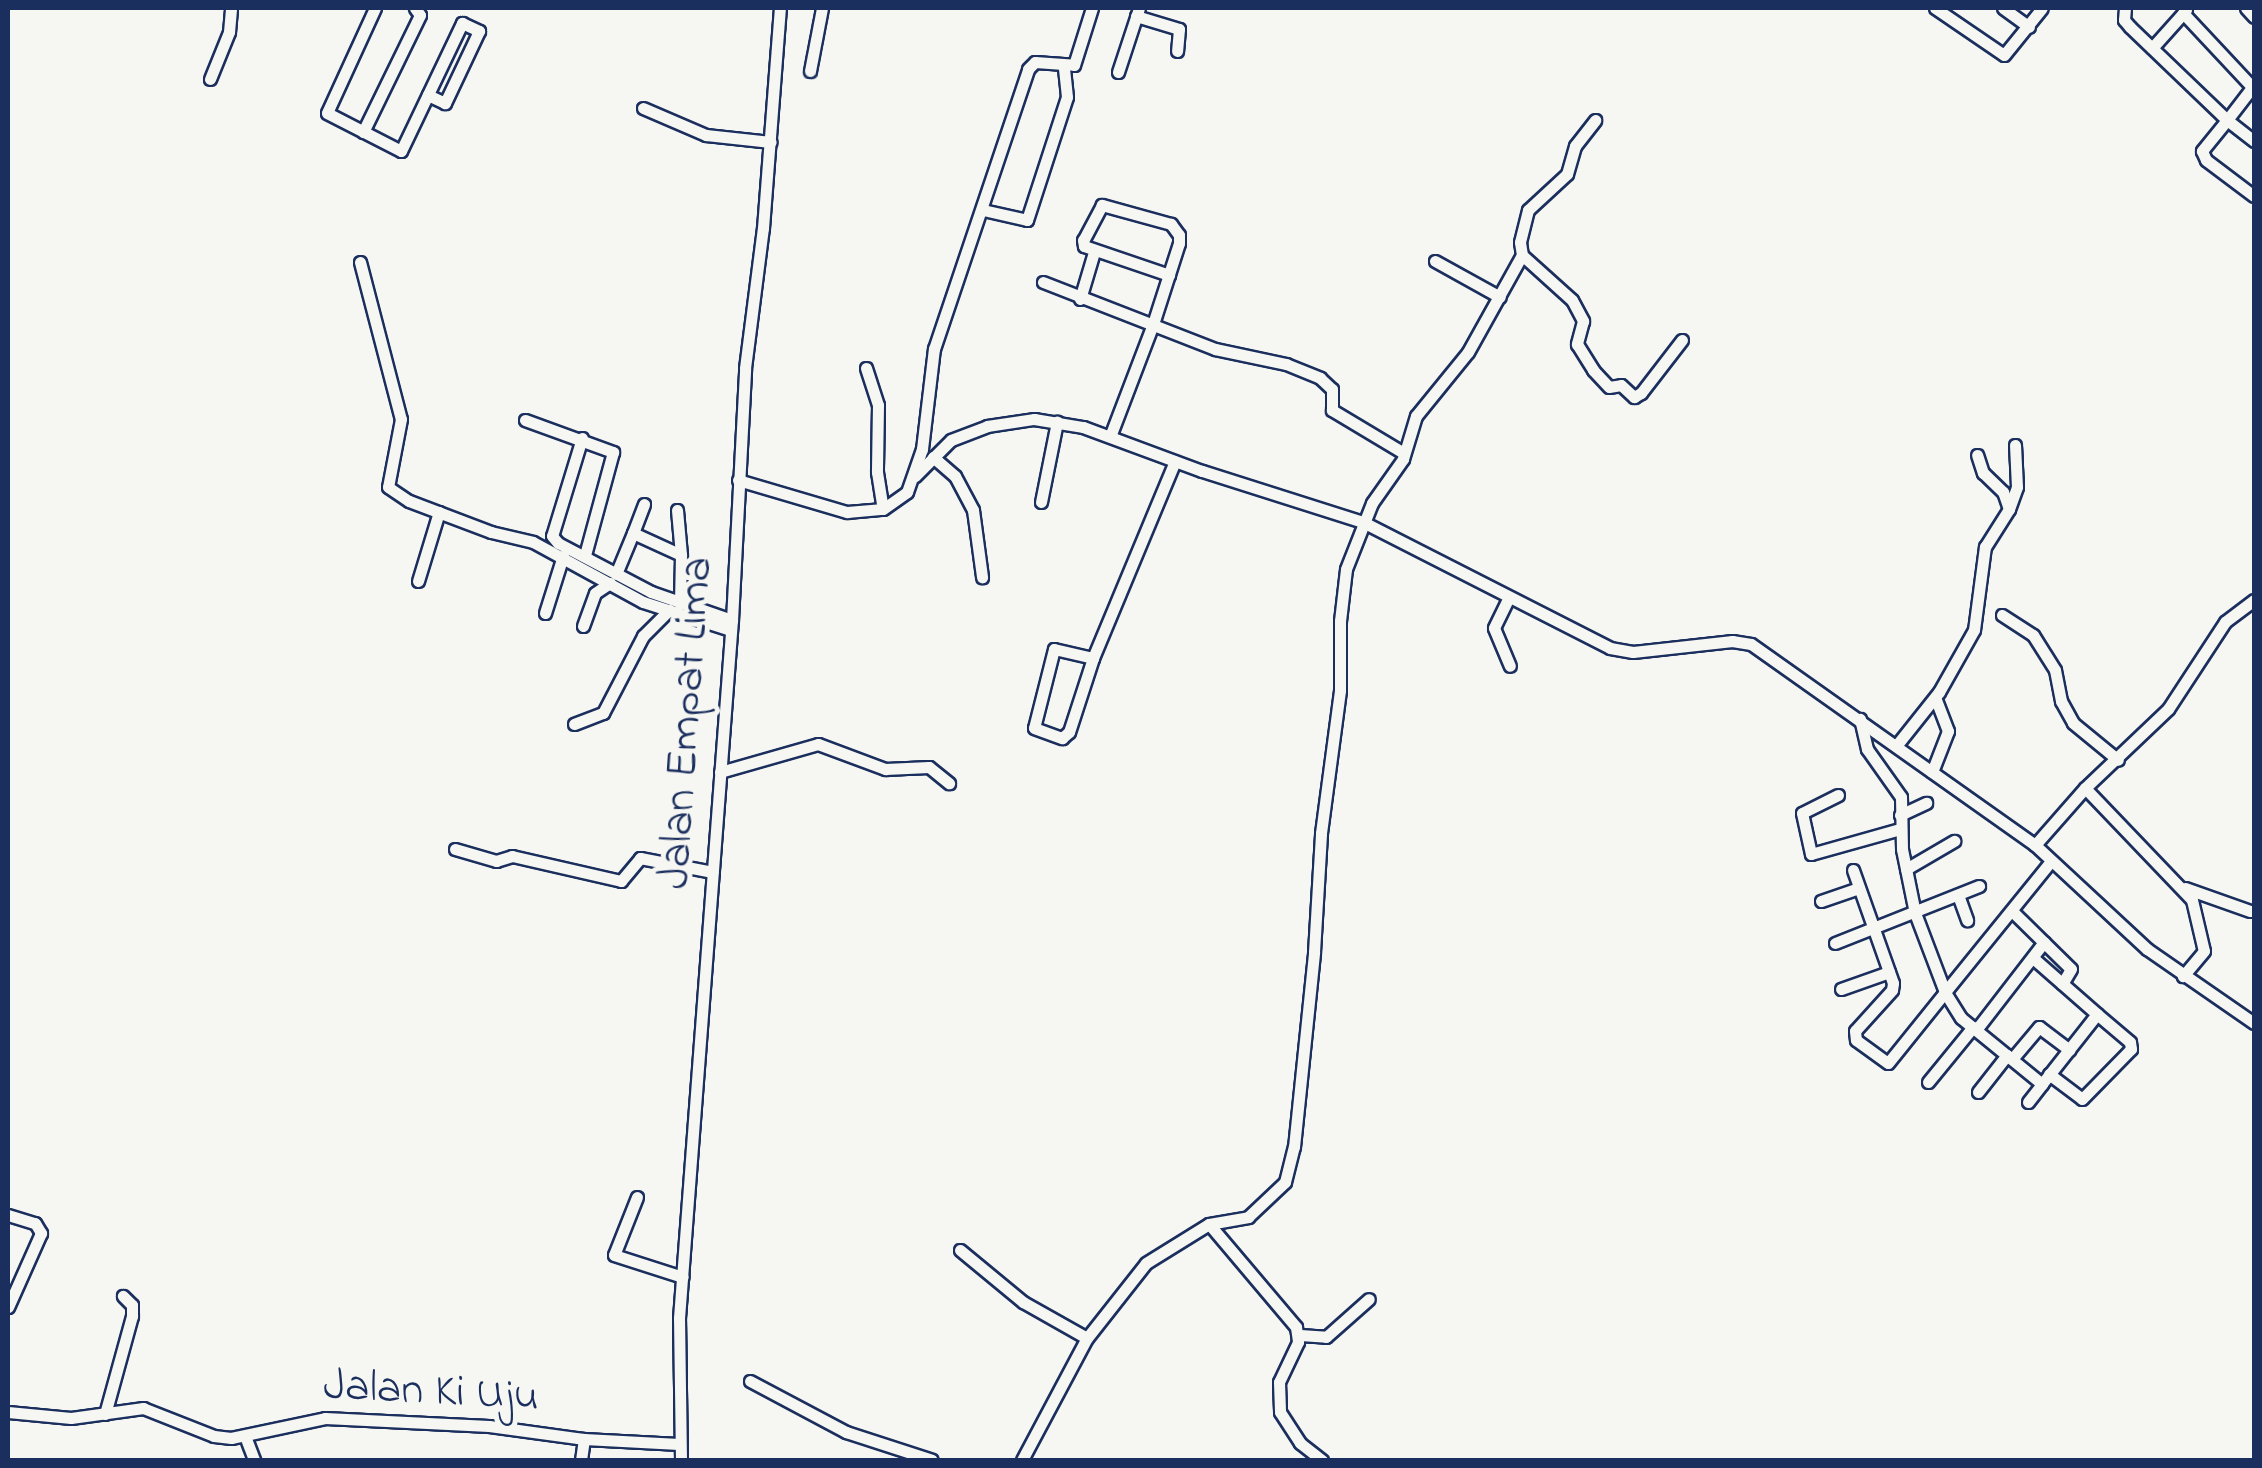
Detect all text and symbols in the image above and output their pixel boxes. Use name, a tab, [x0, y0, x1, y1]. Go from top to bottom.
street label: Jalan Empat Lima	[649, 555, 727, 891]
street label: Jalan Ki Uju	[322, 1360, 540, 1426]

